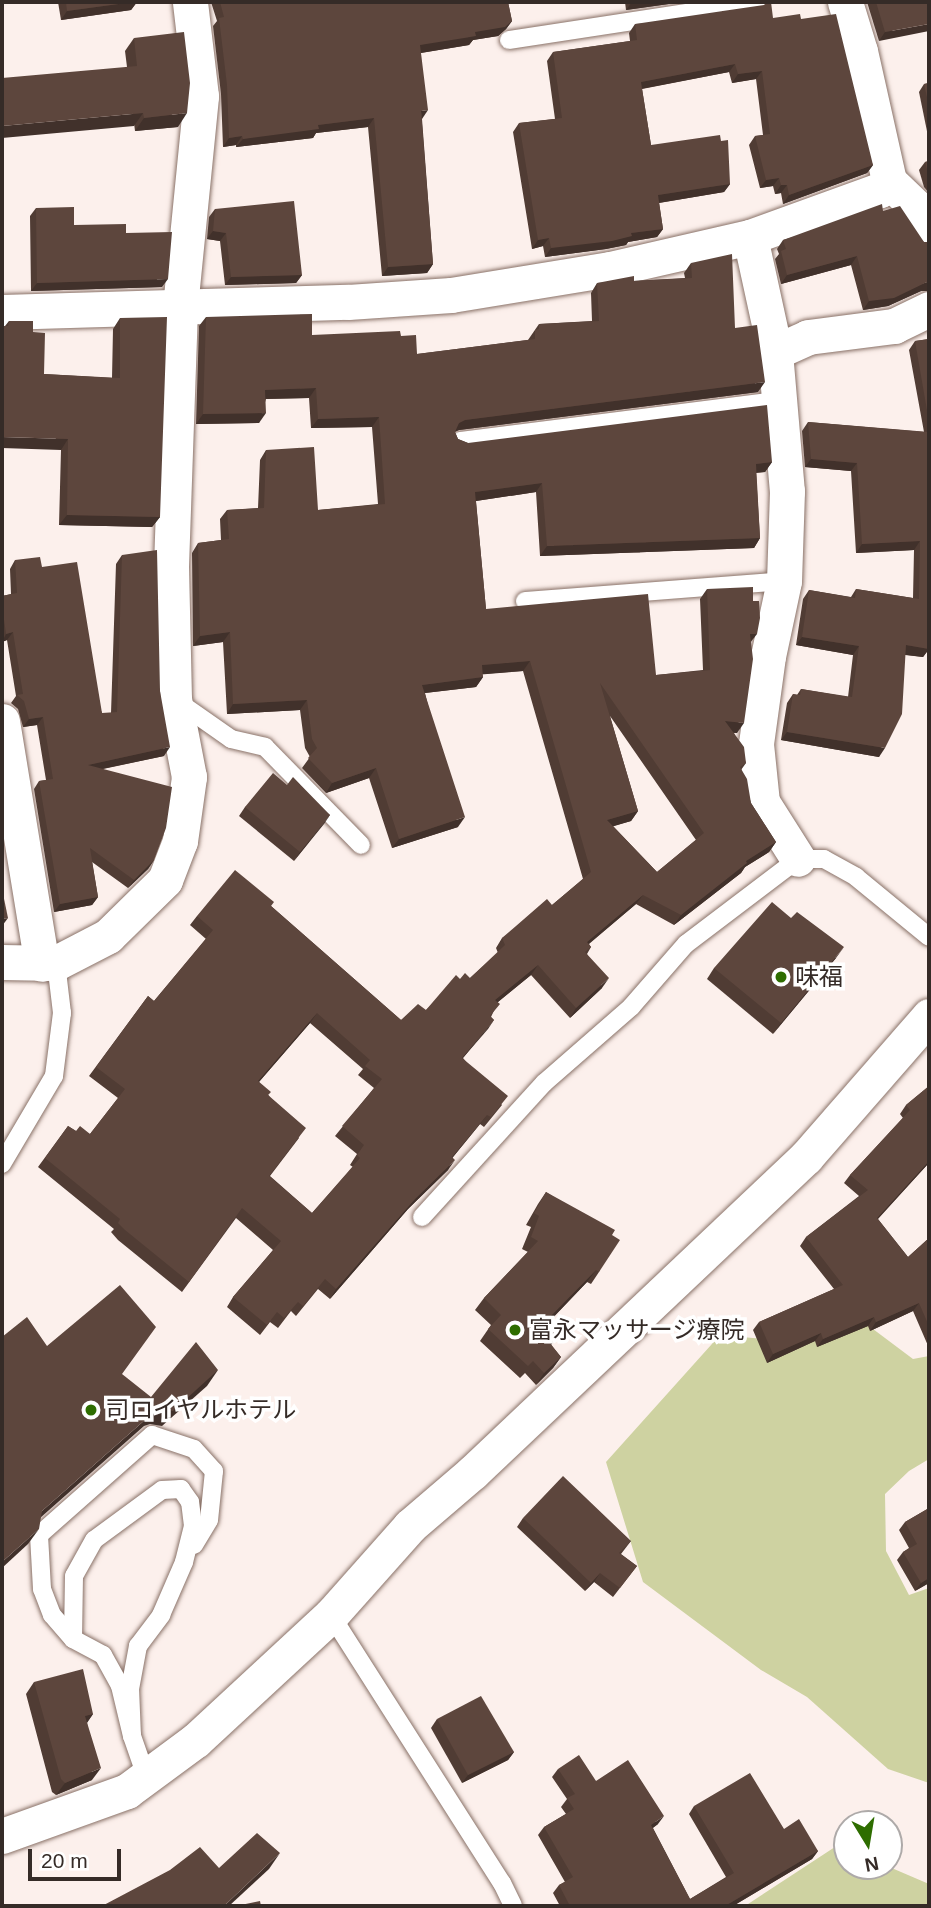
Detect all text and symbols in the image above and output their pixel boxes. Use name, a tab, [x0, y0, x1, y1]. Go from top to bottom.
place label: 味福	[795, 963, 843, 991]
marker: 味福	[773, 969, 789, 985]
place label: 富永マッサージ療院	[529, 1316, 745, 1344]
marker: 富永マッサージ療院	[507, 1322, 523, 1338]
place label: 司ロイヤルホテル	[105, 1396, 297, 1424]
marker: 司ロイヤルホテル	[83, 1402, 99, 1418]
north arrow	[833, 1810, 903, 1880]
scale bar	[32, 1834, 124, 1878]
text: 20 m	[41, 1849, 88, 1872]
text: N	[863, 1853, 880, 1876]

